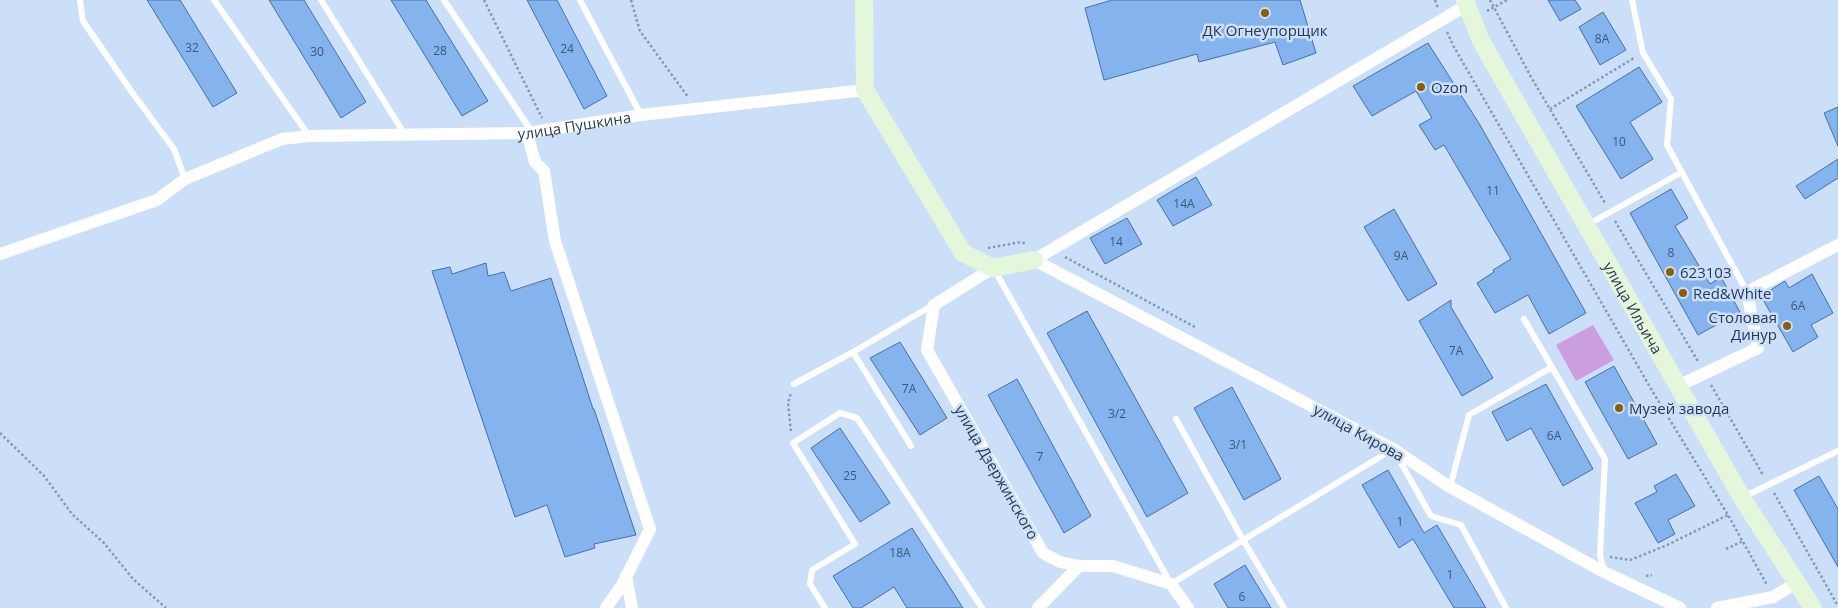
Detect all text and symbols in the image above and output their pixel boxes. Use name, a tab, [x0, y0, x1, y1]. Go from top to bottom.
marker: ДК Огнеупорщик	[1259, 7, 1271, 19]
place label: ДК Огнеупорщик	[1202, 20, 1328, 40]
house number: 8А	[1595, 30, 1610, 47]
house number: 32	[185, 39, 199, 56]
house number: 24	[560, 40, 574, 57]
house number: 28	[433, 42, 447, 59]
house number: 30	[310, 43, 324, 60]
place label: Ozon	[1431, 77, 1468, 97]
marker: Ozon	[1415, 81, 1427, 93]
street label: улица Пушкина	[518, 107, 632, 143]
house number: 10	[1612, 133, 1626, 150]
house number: 11	[1486, 182, 1500, 199]
house number: 14А	[1173, 195, 1195, 212]
house number: 14	[1109, 233, 1123, 250]
house number: 8	[1668, 244, 1675, 261]
house number: 9А	[1394, 247, 1409, 264]
street label: улица Ильича	[1599, 258, 1668, 357]
place label: 623103	[1680, 262, 1731, 282]
marker: 623103	[1664, 266, 1676, 278]
place label: Red&White	[1693, 283, 1771, 303]
marker: Red&White	[1677, 287, 1689, 299]
house number: 6А	[1791, 297, 1806, 314]
place label: Столовая Динур	[1709, 307, 1777, 344]
marker: Столовая Динур	[1781, 320, 1793, 332]
house number: 7А	[1449, 342, 1464, 359]
house number: 7А	[902, 380, 917, 397]
place label: Музей завода	[1629, 398, 1729, 418]
street label: улица Кирова	[1310, 399, 1408, 465]
street label: улица Дзержинского	[950, 401, 1044, 543]
marker: Музей завода	[1613, 402, 1625, 414]
house number: 3/2	[1108, 405, 1126, 422]
house number: 6А	[1547, 427, 1562, 444]
house number: 3/1	[1229, 436, 1247, 453]
house number: 7	[1037, 448, 1044, 465]
house number: 25	[843, 467, 857, 484]
house number: 1	[1397, 513, 1403, 530]
house number: 18А	[889, 544, 911, 561]
house number: 1	[1447, 566, 1453, 583]
house number: 6	[1239, 588, 1246, 605]

